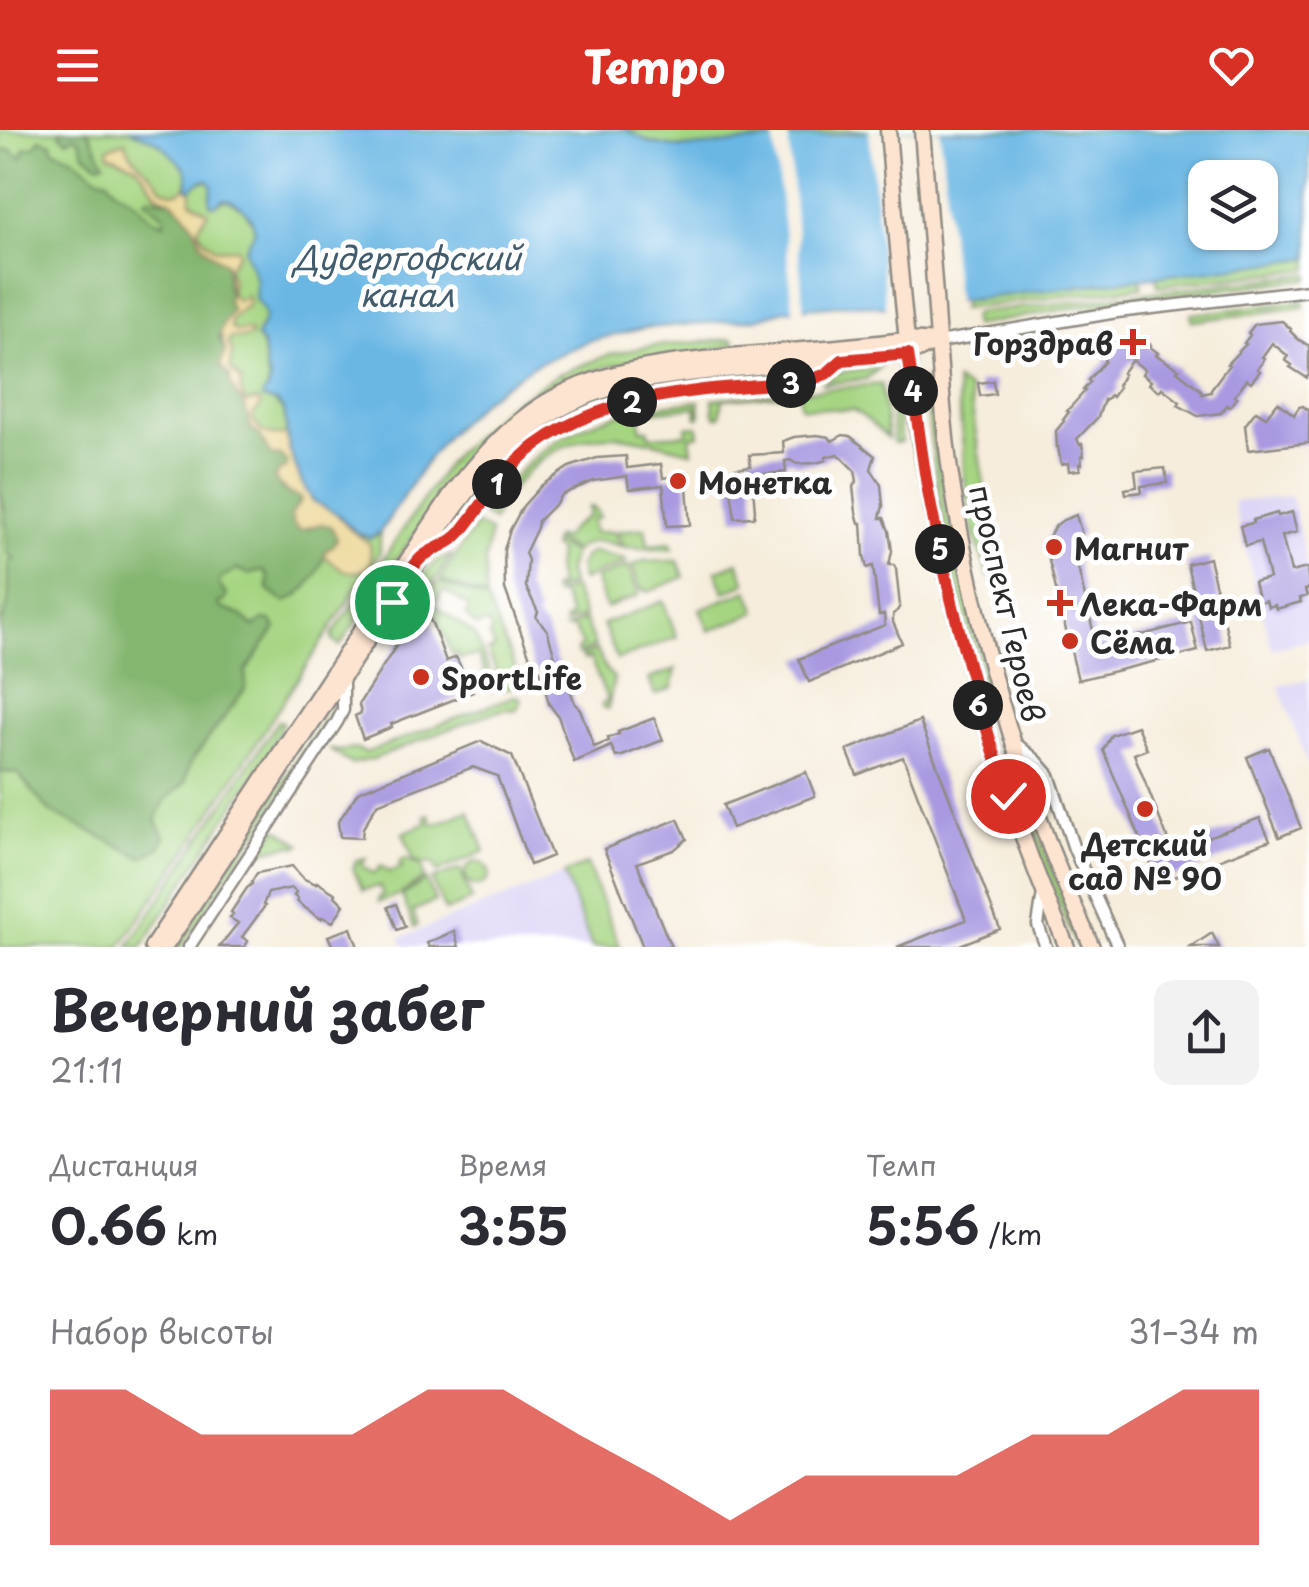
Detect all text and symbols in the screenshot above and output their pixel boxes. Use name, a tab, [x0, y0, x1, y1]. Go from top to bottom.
text: Tempo	[583, 31, 726, 99]
icon: menu	[50, 38, 105, 93]
icon: heart	[1204, 38, 1259, 93]
map controls	[1188, 160, 1278, 250]
button: layers	[1188, 160, 1278, 250]
water label: Дудергофский канал	[290, 233, 525, 318]
place label: Горздрав	[973, 320, 1113, 365]
marker: Горздрав	[1122, 331, 1144, 353]
pin: 3	[766, 358, 816, 408]
text: 3	[782, 361, 800, 404]
pin: 4	[888, 366, 938, 416]
text: 4	[903, 369, 923, 412]
pin: 2	[607, 377, 657, 427]
text: 2	[622, 380, 642, 423]
pin: 1	[472, 459, 522, 509]
place label: Монетка	[698, 459, 833, 504]
text: 1	[490, 462, 504, 505]
marker: Монетка	[667, 470, 689, 492]
street label: проспект Героев	[959, 480, 1057, 726]
pin: 5	[915, 524, 965, 574]
place label: Магнит	[1074, 525, 1190, 570]
text: 5	[931, 527, 949, 570]
marker: Магнит	[1043, 536, 1065, 558]
pin	[350, 560, 435, 645]
icon: arrive	[365, 575, 420, 630]
place label: Лека-Фарм	[1080, 581, 1263, 626]
marker: Лека-Фарм	[1049, 592, 1071, 614]
place label: Сёма	[1090, 619, 1176, 664]
marker: Сёма	[1059, 630, 1081, 652]
place label: SportLife	[441, 655, 582, 700]
marker: SportLife	[410, 666, 432, 688]
pin: 6	[953, 680, 1003, 730]
text: 6	[968, 683, 988, 726]
pin	[966, 754, 1051, 839]
icon: check	[981, 769, 1036, 824]
marker: Детский сад № 90	[1134, 798, 1156, 820]
place label: Детский сад № 90	[1068, 821, 1222, 900]
text: Вечерний забег	[50, 967, 484, 1050]
button: share	[1154, 980, 1259, 1085]
text: 21:11	[50, 1046, 123, 1094]
text: Дистанция	[50, 1143, 199, 1186]
text: Время	[458, 1143, 547, 1186]
text: Темп	[866, 1143, 937, 1186]
text: 0.66	[50, 1186, 167, 1262]
text: 3:55	[458, 1186, 569, 1262]
text: 5:56	[866, 1186, 980, 1262]
text: km	[167, 1212, 218, 1255]
text: /km	[980, 1212, 1042, 1255]
text: Набор высоты	[50, 1307, 274, 1355]
text: 31–34 m	[1128, 1307, 1259, 1355]

